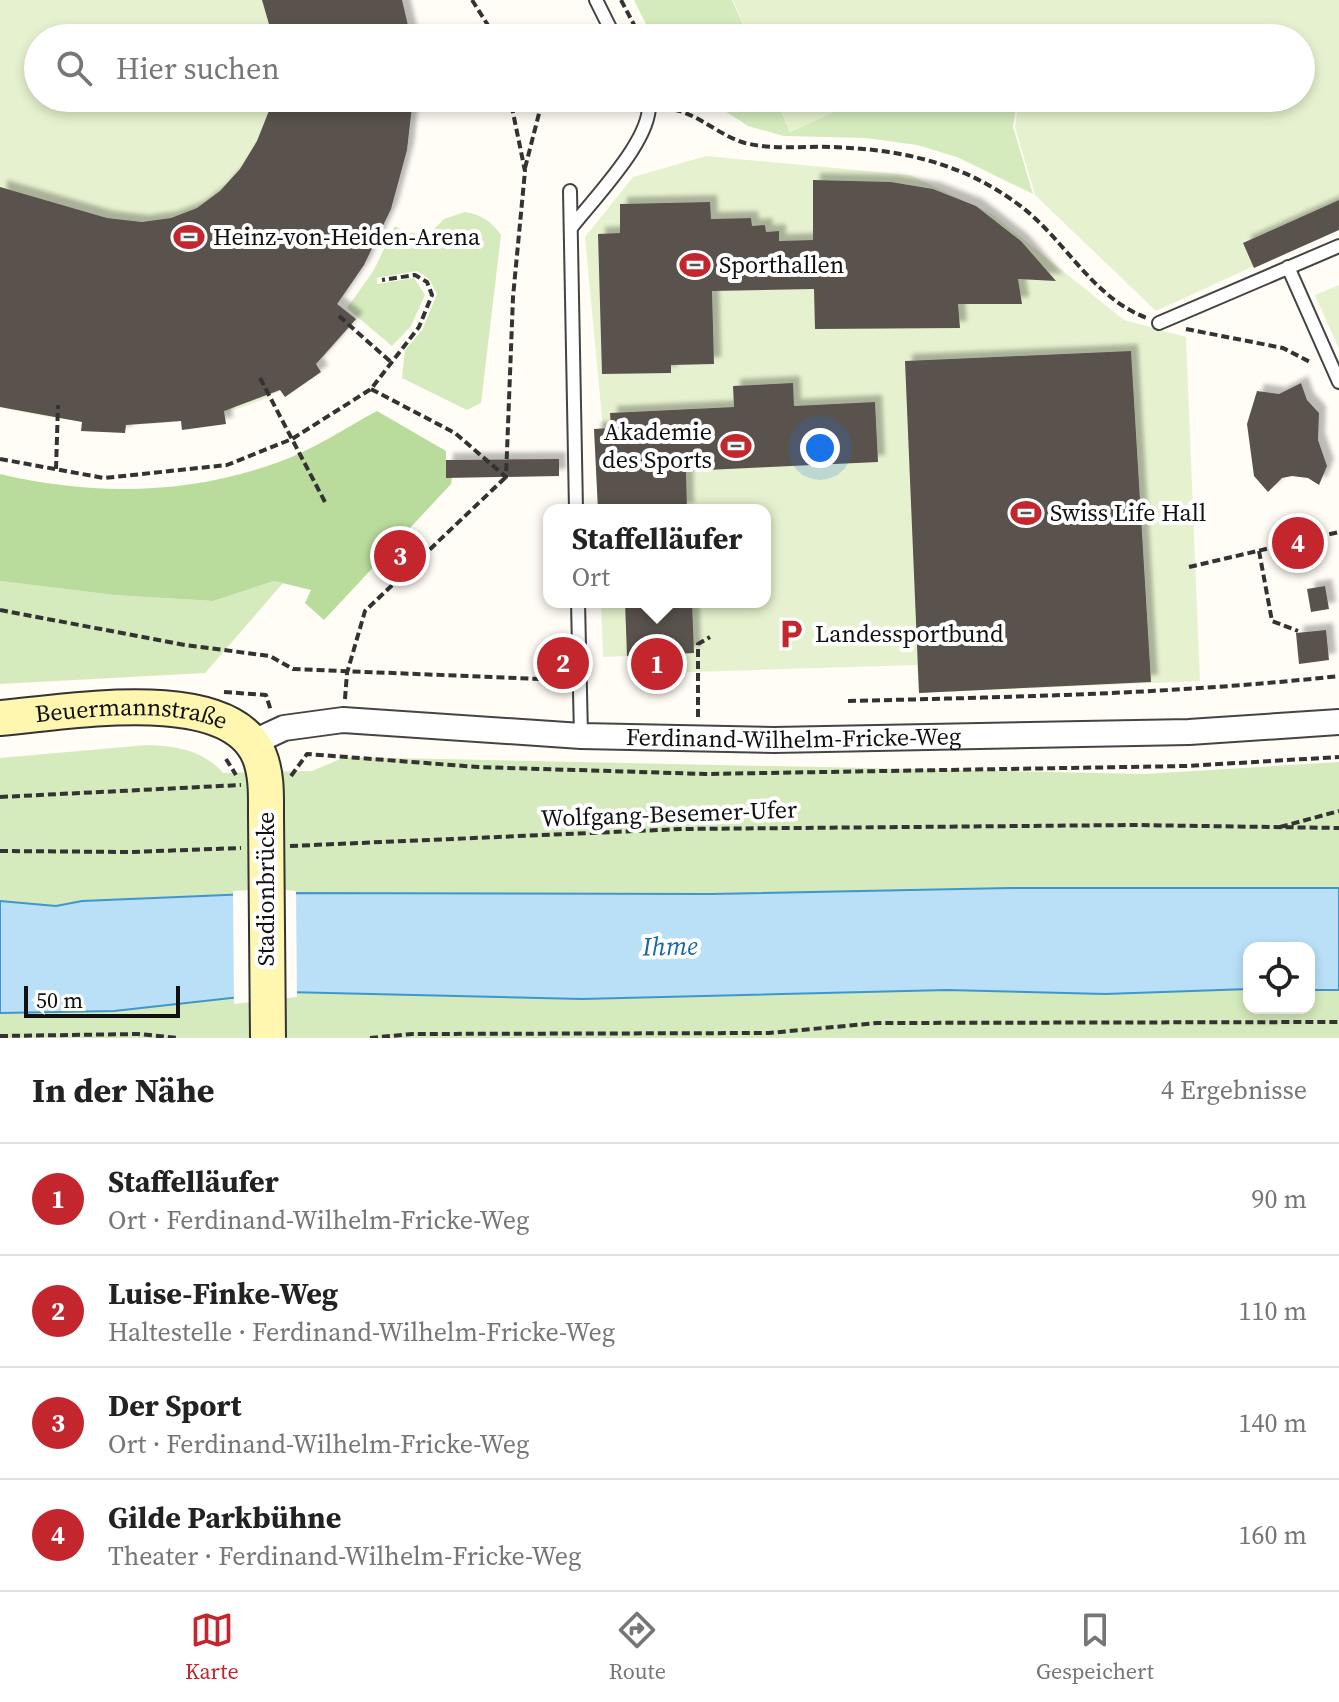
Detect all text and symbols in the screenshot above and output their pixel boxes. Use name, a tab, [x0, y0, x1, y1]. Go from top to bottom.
search box	[24, 24, 1315, 112]
icon: search	[52, 46, 96, 90]
text: Hier suchen	[116, 48, 280, 89]
sports icon: Heinz-von-Heiden-Arena	[172, 220, 206, 254]
place label: Heinz-von-Heiden-Arena	[213, 220, 481, 253]
sports icon: Sporthallen	[678, 248, 712, 282]
place label: Sporthallen	[719, 248, 844, 281]
place label: Akademie des Sports	[602, 415, 712, 476]
your location	[800, 428, 840, 468]
sports icon: Akademie des Sports	[719, 429, 753, 463]
sports icon: Swiss Life Hall	[1009, 496, 1043, 530]
place label: Swiss Life Hall	[1050, 496, 1206, 529]
popup	[543, 504, 771, 608]
pin: 4	[1272, 513, 1324, 573]
text: Staffelläufer	[572, 518, 742, 559]
pin: 3	[374, 526, 426, 586]
text: Ort	[572, 559, 610, 595]
parking icon: Landessportbund	[774, 617, 808, 651]
place label: Landessportbund	[815, 617, 1004, 650]
pin: 2	[537, 633, 589, 693]
pin: 1	[631, 634, 683, 694]
street label: Beuermannstraße	[33, 690, 233, 737]
street label: Ferdinand-Wilhelm-Fricke-Weg	[626, 719, 962, 756]
street label: Wolfgang-Besemer-Ufer	[540, 793, 798, 834]
street label: Stadionbrücke	[249, 812, 282, 966]
water label: Ihme	[641, 928, 698, 964]
map controls	[1243, 942, 1315, 1014]
button: locate	[1243, 942, 1315, 1014]
scale bar	[24, 982, 180, 1018]
text: 50 m	[36, 985, 83, 1015]
text: In der Nähe	[32, 1067, 215, 1113]
text: 4 Ergebnisse	[1161, 1072, 1307, 1108]
text: Staffelläufer	[108, 1161, 279, 1202]
text: 1	[51, 1181, 65, 1217]
text: 90 m	[1252, 1181, 1307, 1217]
text: Ort · Ferdinand-Wilhelm-Fricke-Weg	[108, 1202, 529, 1238]
text: Luise-Finke-Weg	[108, 1273, 338, 1314]
text: 2	[51, 1293, 65, 1329]
text: 110 m	[1239, 1293, 1307, 1329]
text: Haltestelle · Ferdinand-Wilhelm-Fricke-Weg	[108, 1314, 615, 1350]
text: Der Sport	[108, 1385, 241, 1426]
text: 3	[51, 1405, 65, 1441]
text: 140 m	[1239, 1405, 1307, 1441]
text: Ort · Ferdinand-Wilhelm-Fricke-Weg	[108, 1426, 529, 1462]
text: Gilde Parkbühne	[108, 1497, 341, 1538]
text: 4	[51, 1517, 65, 1553]
text: 160 m	[1239, 1517, 1307, 1553]
text: Theater · Ferdinand-Wilhelm-Fricke-Weg	[108, 1538, 581, 1574]
tab: Karte	[185, 1608, 239, 1686]
tab: Route	[609, 1608, 666, 1686]
tab: Gespeichert	[1036, 1608, 1154, 1686]

